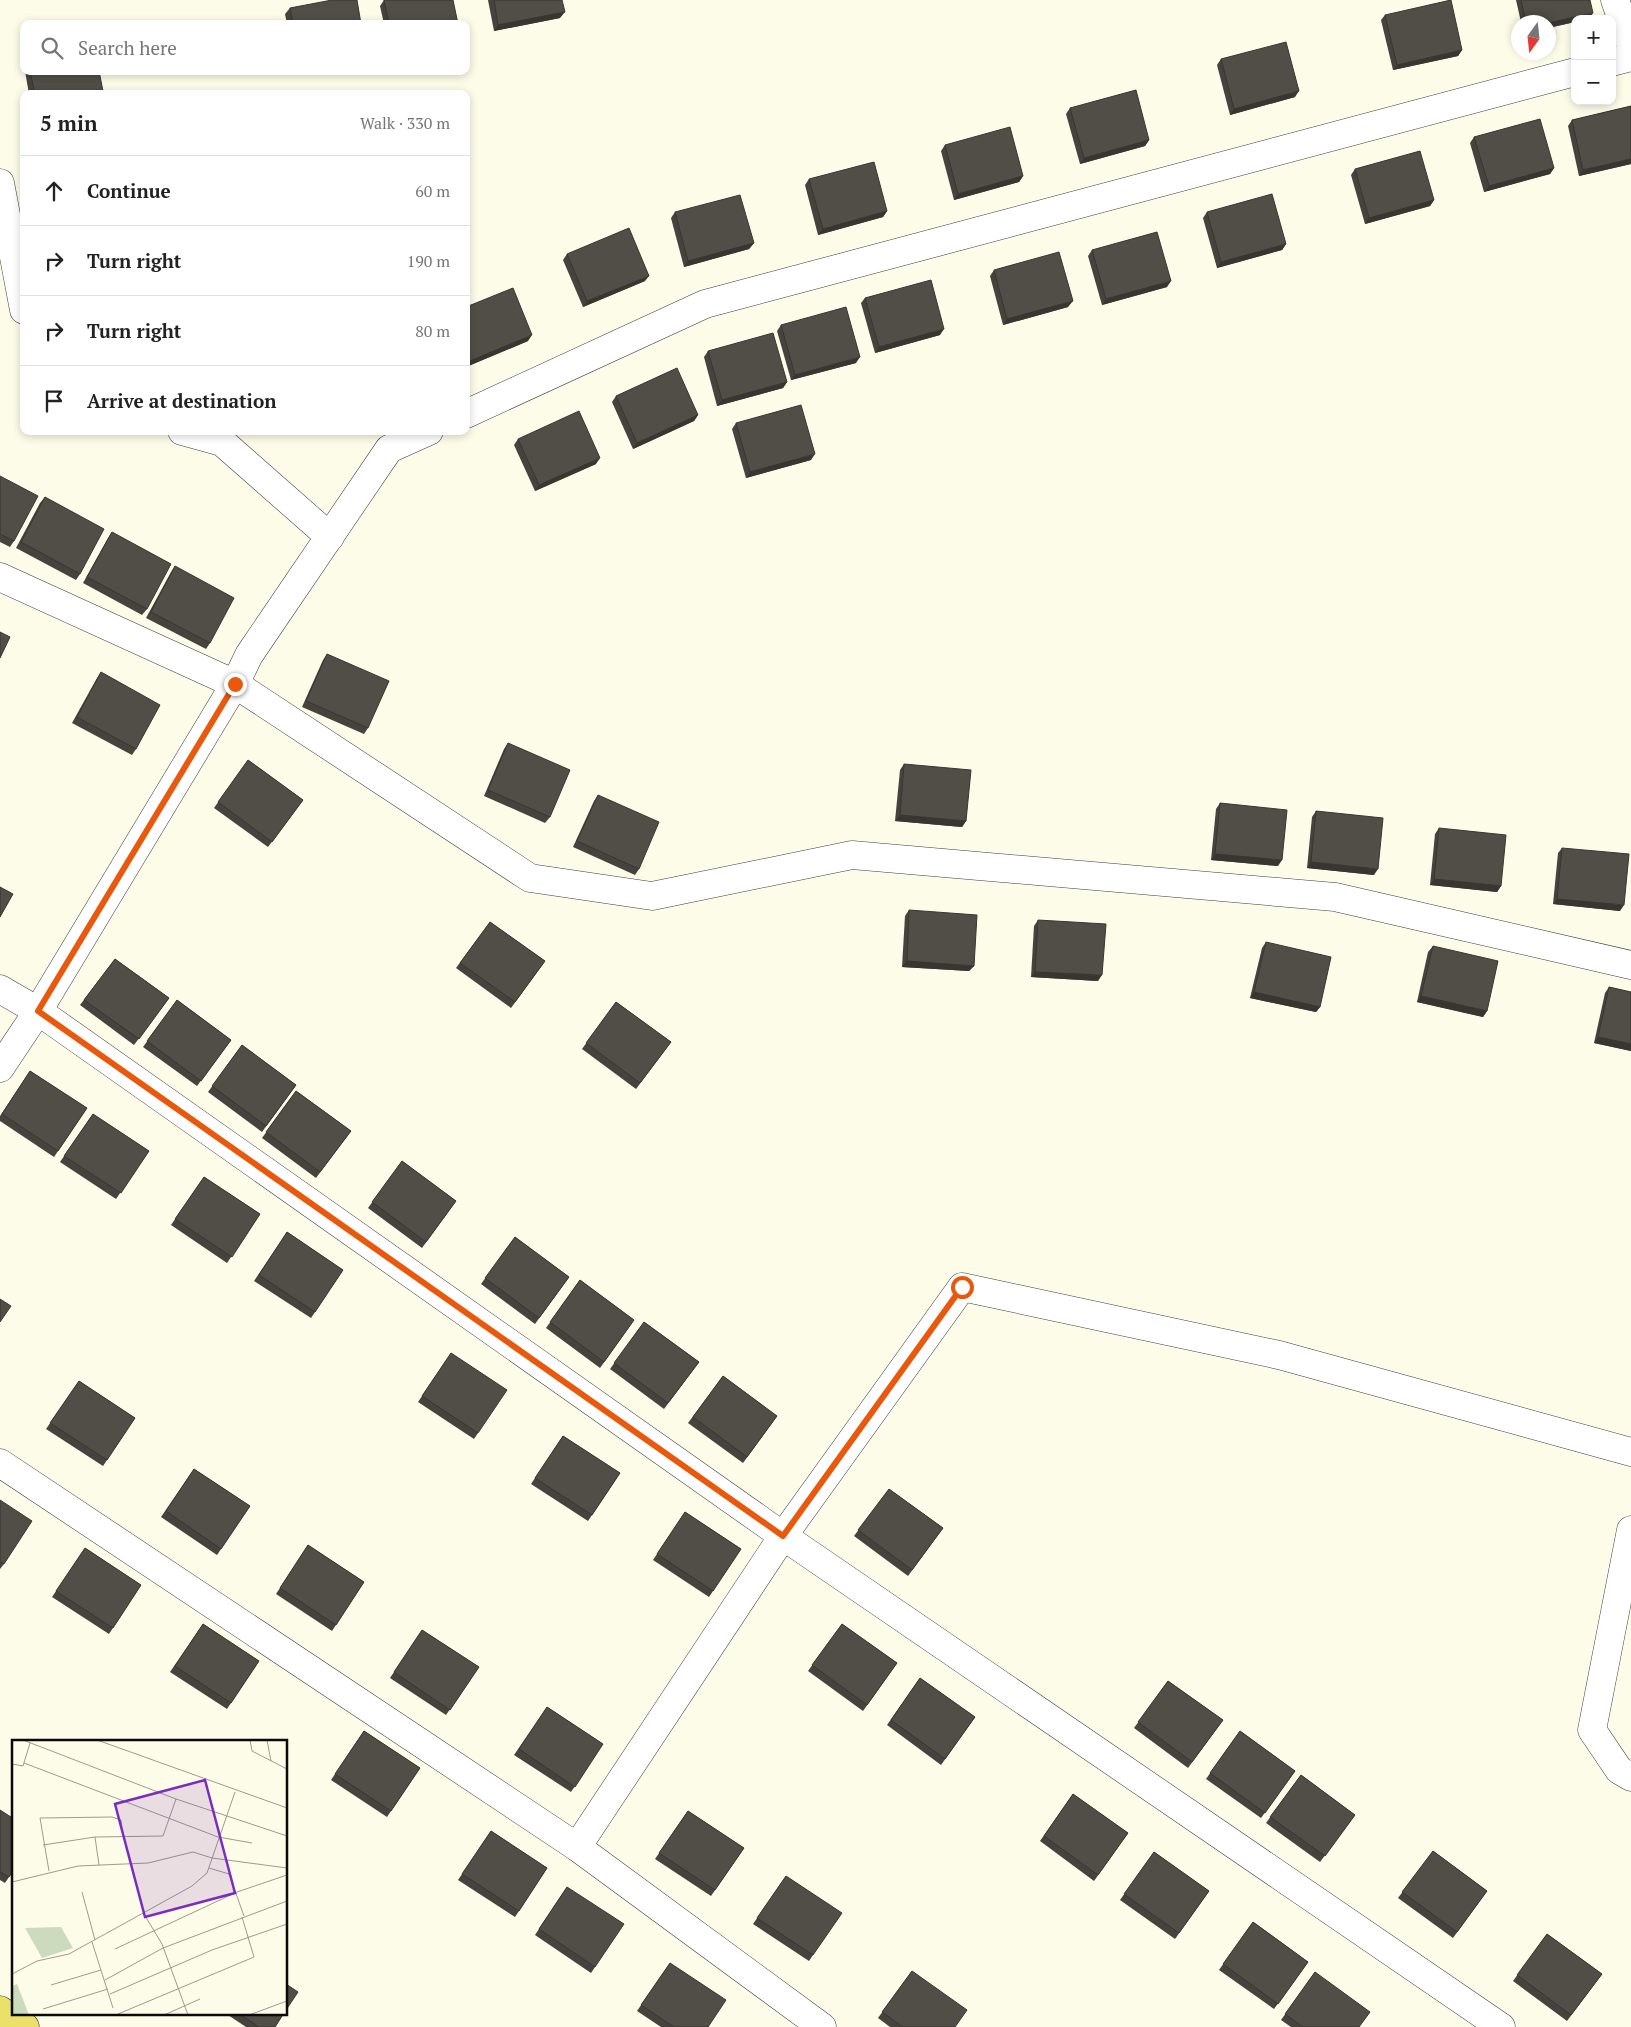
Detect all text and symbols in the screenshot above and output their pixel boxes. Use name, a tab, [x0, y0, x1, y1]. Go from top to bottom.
north arrow	[1511, 15, 1556, 60]
map controls	[1571, 15, 1616, 105]
button: +	[1571, 15, 1616, 60]
search box	[20, 20, 470, 75]
icon: search	[38, 34, 66, 62]
text: Search here	[78, 35, 177, 60]
button: −	[1571, 60, 1616, 105]
text: 5 min	[40, 109, 97, 137]
text: Walk · 330 m	[360, 112, 450, 134]
icon: ahead	[40, 177, 68, 205]
text: Continue	[87, 178, 171, 203]
text: 60 m	[415, 180, 450, 202]
icon: right	[40, 247, 68, 275]
text: Turn right	[87, 248, 181, 273]
text: 190 m	[407, 250, 450, 272]
icon: right	[40, 317, 68, 345]
text: Turn right	[87, 318, 181, 343]
text: 80 m	[415, 320, 450, 342]
icon: arrive	[40, 387, 68, 415]
text: Arrive at destination	[87, 388, 276, 413]
route end	[224, 673, 247, 696]
route start	[951, 1276, 974, 1299]
inset map	[12, 1740, 288, 2014]

